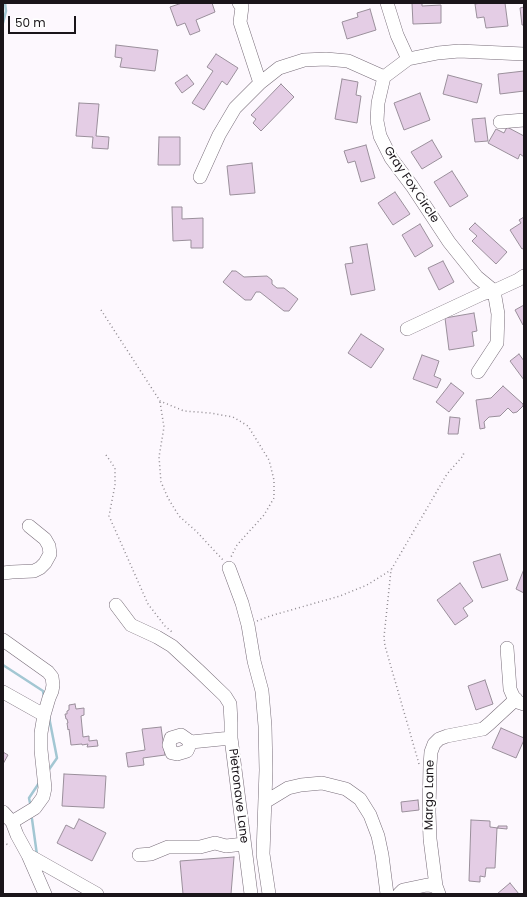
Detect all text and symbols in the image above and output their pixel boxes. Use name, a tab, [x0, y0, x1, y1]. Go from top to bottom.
scale bar	[10, 8, 78, 34]
text: 50 m	[15, 14, 46, 31]
street label: Gray Fox Circle	[380, 144, 442, 226]
street label: Pietronave Lane	[225, 748, 251, 844]
street label: Margo Lane	[422, 760, 438, 830]

